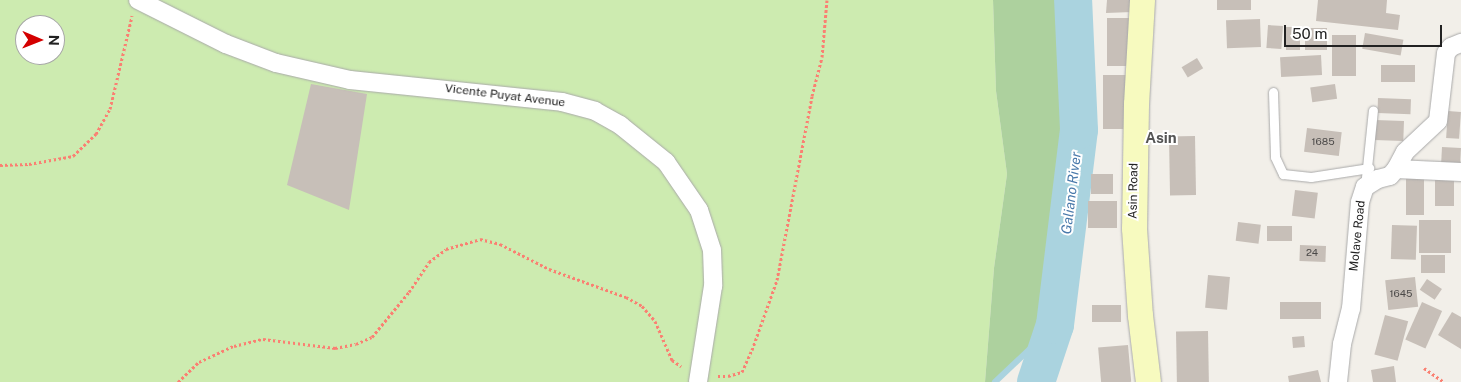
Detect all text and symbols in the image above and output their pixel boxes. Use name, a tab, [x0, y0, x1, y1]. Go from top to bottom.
north arrow	[15, 15, 65, 65]
scale bar	[1286, 15, 1444, 47]
text: 50 m	[1292, 25, 1327, 42]
text: N	[46, 35, 62, 46]
street label: Vicente Puyat Avenue	[444, 81, 566, 111]
district label: Asin	[1145, 129, 1177, 147]
house number: 1685	[1311, 136, 1335, 148]
water label: Galiano River	[1058, 151, 1084, 235]
street label: Asin Road	[1126, 163, 1142, 219]
street label: Molave Road	[1347, 200, 1369, 272]
house number: 24	[1306, 247, 1318, 259]
house number: 1645	[1390, 288, 1412, 300]

